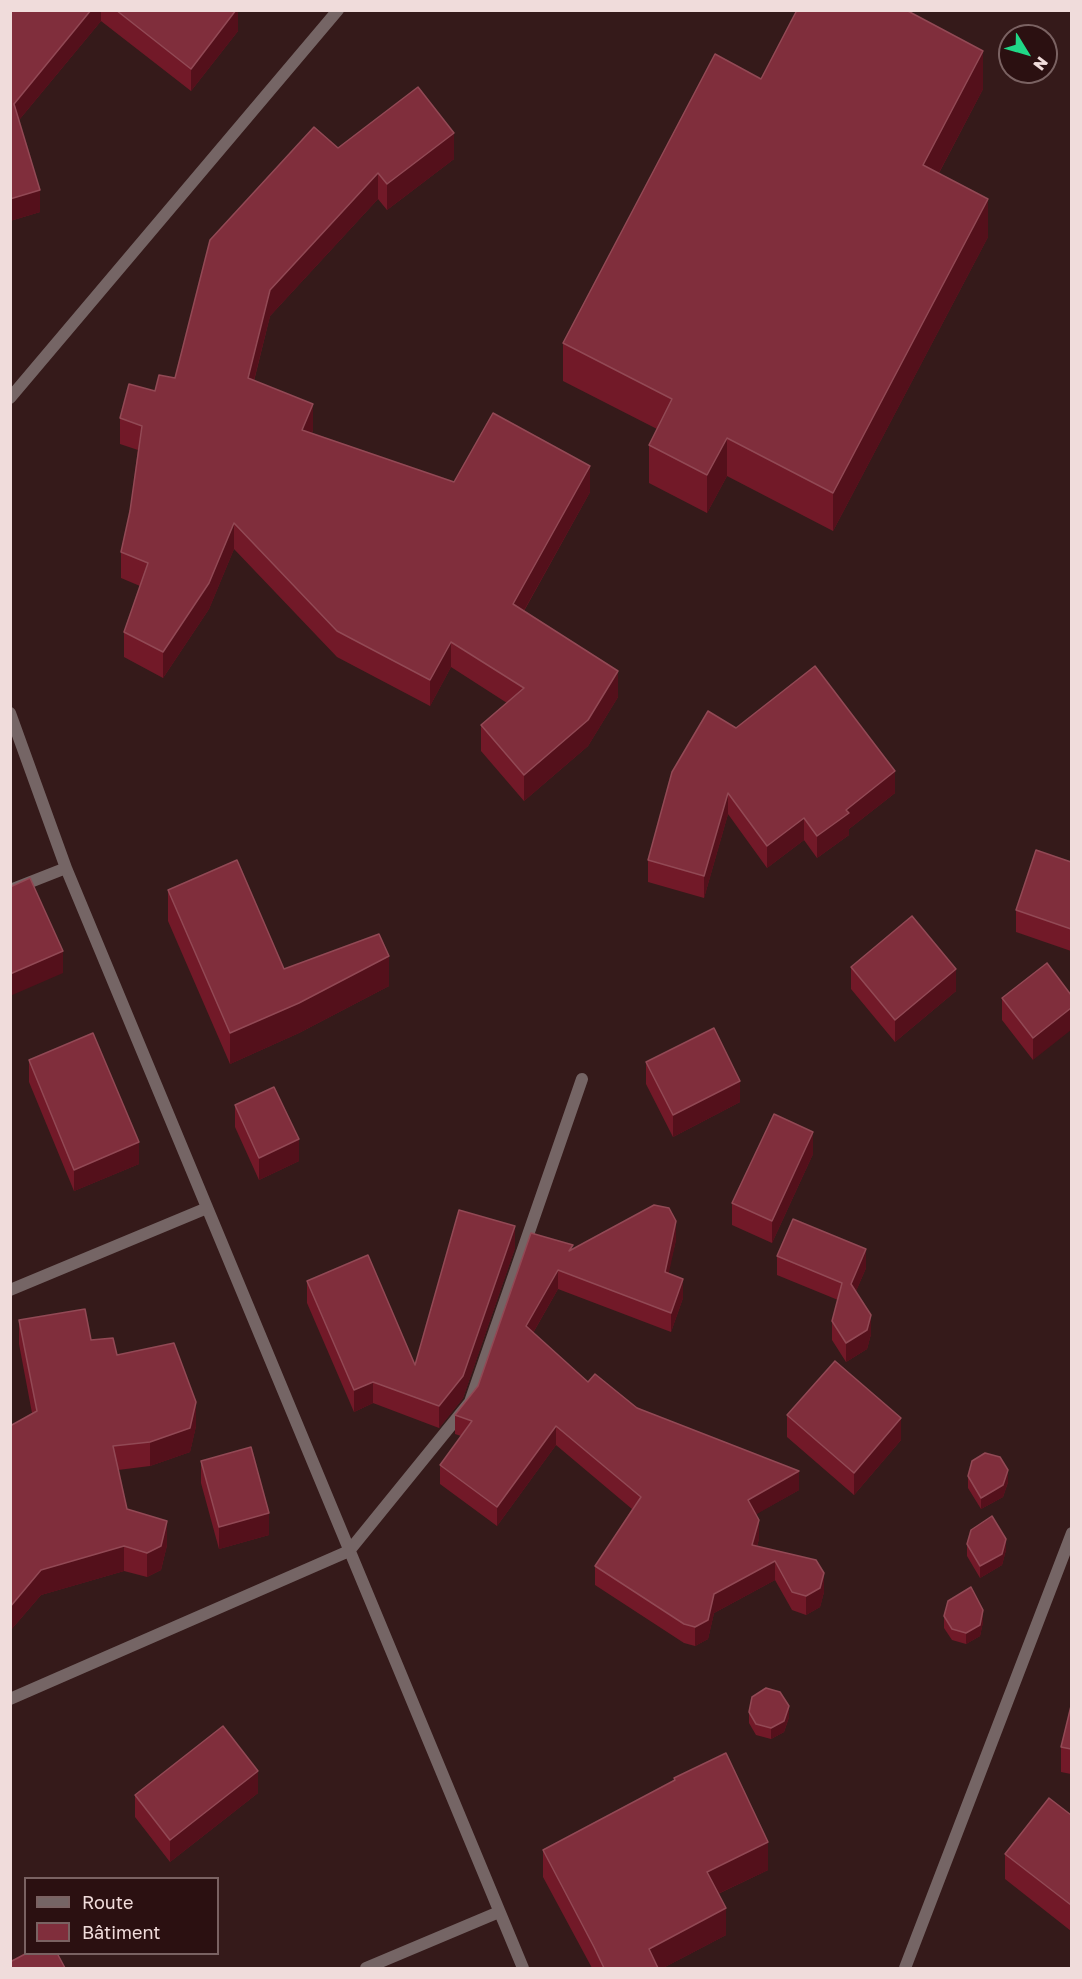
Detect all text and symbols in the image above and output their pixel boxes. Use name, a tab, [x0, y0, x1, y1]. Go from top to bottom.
north arrow	[998, 24, 1058, 84]
text: N	[1029, 53, 1052, 75]
legend	[24, 1877, 219, 1955]
text: Route	[82, 1891, 133, 1913]
text: Bâtiment	[82, 1921, 161, 1943]

